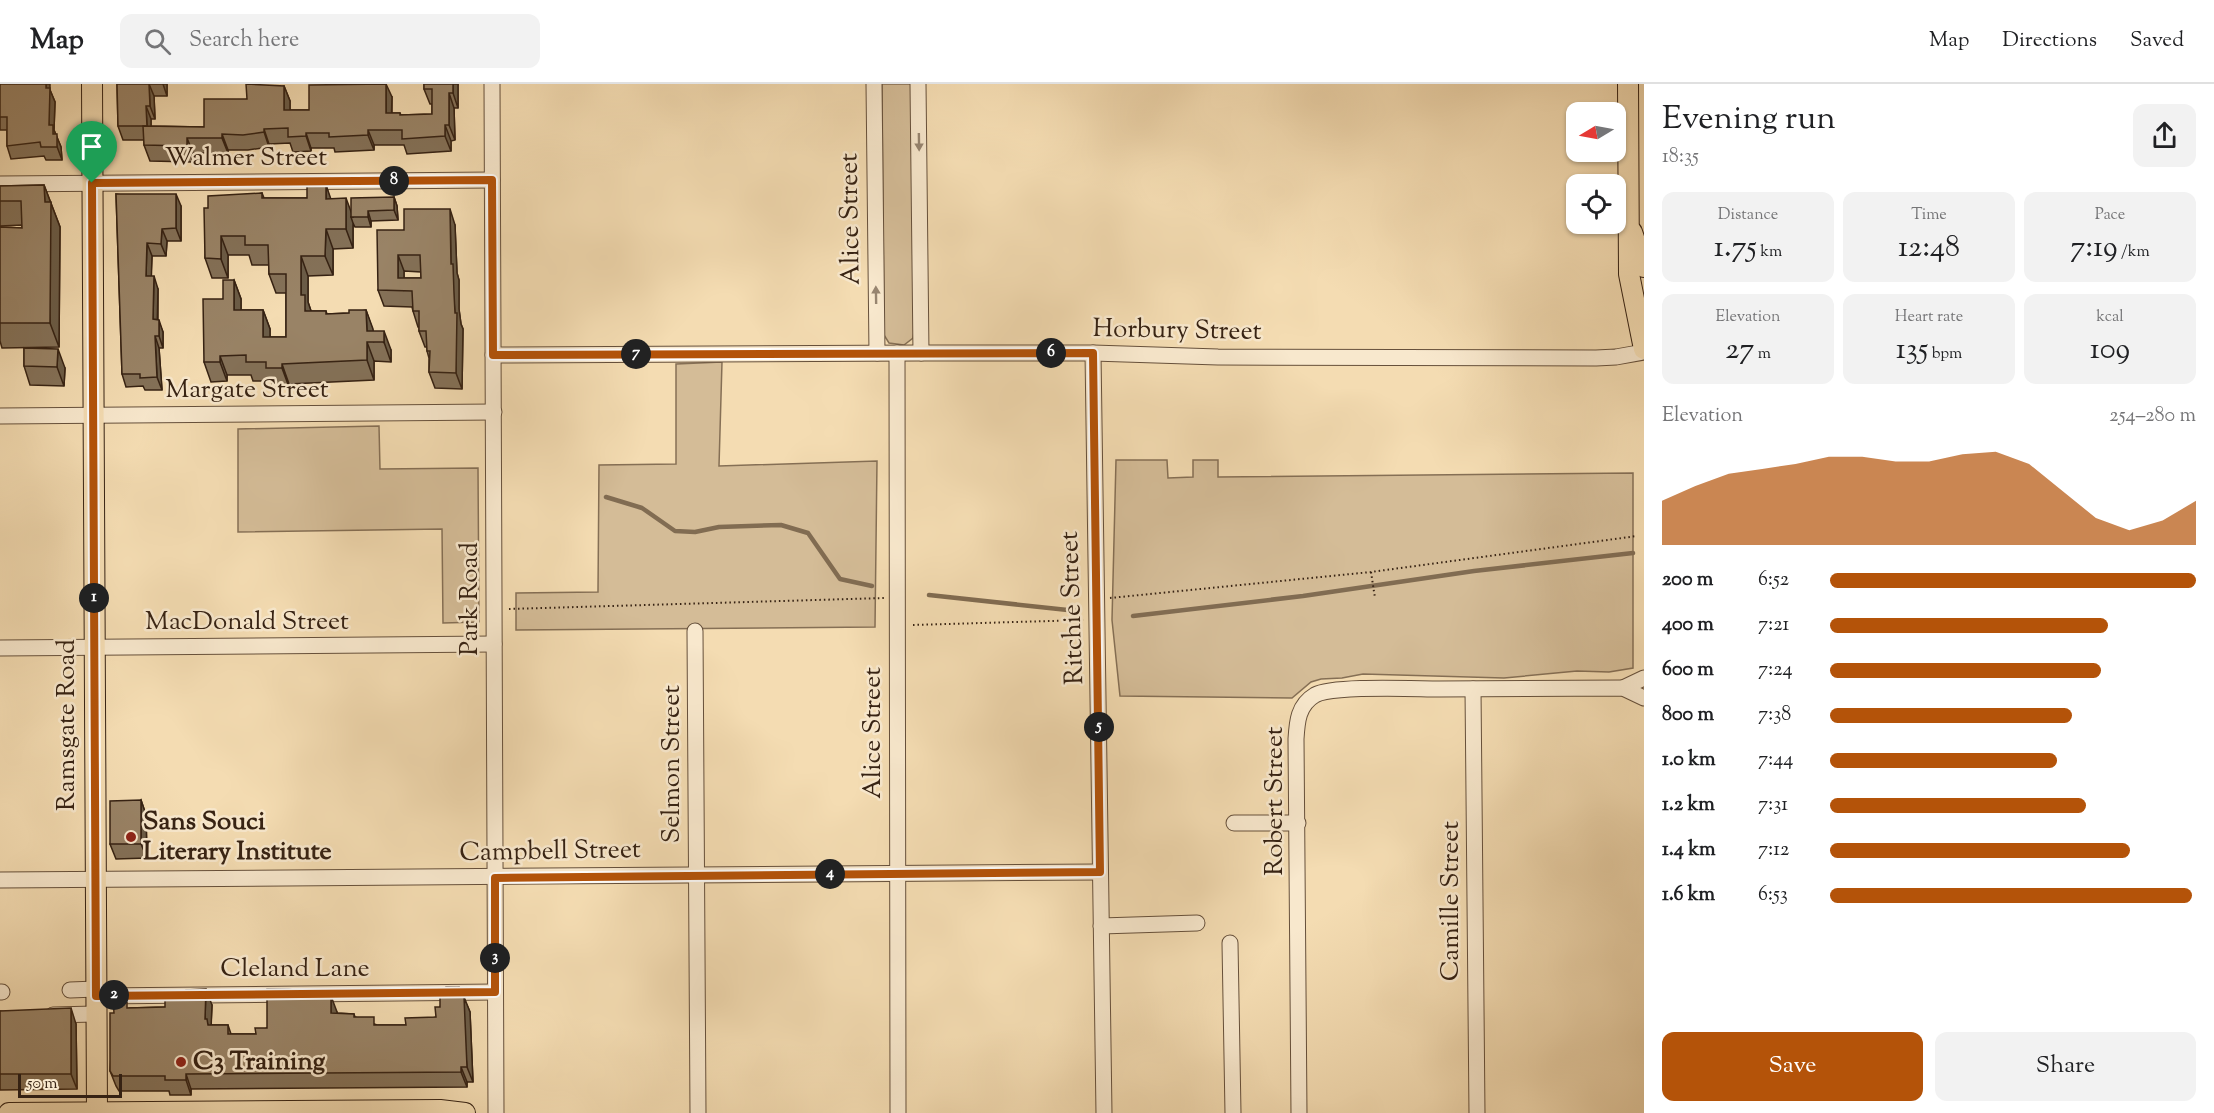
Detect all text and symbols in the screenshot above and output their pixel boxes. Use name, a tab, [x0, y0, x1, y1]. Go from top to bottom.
search box	[120, 14, 540, 68]
text: Map	[30, 21, 84, 61]
icon: search	[141, 25, 174, 58]
text: Search here	[189, 25, 299, 57]
text: Map	[1929, 26, 1969, 56]
text: Directions	[2002, 26, 2097, 56]
text: Saved	[2130, 26, 2184, 56]
text: Evening run	[1662, 96, 1836, 144]
north arrow	[1566, 102, 1626, 162]
map controls	[1566, 102, 1626, 234]
button: share	[2133, 104, 2196, 167]
pin	[66, 121, 117, 183]
icon: arrive	[75, 130, 108, 163]
one-way arrow	[914, 133, 924, 152]
street label: Walmer Street	[165, 140, 327, 177]
text: 18:35	[1662, 143, 1699, 172]
street label: Alice Street	[831, 153, 871, 285]
pin: 8	[379, 166, 409, 196]
text: 8	[390, 169, 398, 192]
button: locate	[1566, 174, 1626, 234]
text: Distance	[1718, 204, 1778, 227]
text: Time	[1911, 204, 1947, 227]
text: Pace	[2095, 204, 2125, 227]
text: 1.75	[1714, 227, 1757, 270]
text: 12:48	[1898, 227, 1960, 270]
text: 7:19	[2070, 227, 2117, 270]
text: km	[1757, 241, 1782, 264]
text: /km	[2117, 241, 2150, 264]
one-way arrow	[871, 285, 881, 304]
text: Elevation	[1716, 306, 1780, 329]
text: Heart rate	[1895, 306, 1963, 329]
text: kcal	[2096, 306, 2124, 329]
street label: Horbury Street	[1092, 311, 1262, 351]
text: 27	[1725, 329, 1754, 372]
text: 135	[1896, 329, 1928, 372]
text: 109	[2090, 329, 2130, 372]
pin: 6	[1036, 338, 1066, 368]
pin: 7	[621, 339, 651, 369]
text: 6	[1047, 341, 1055, 364]
text: 7	[632, 342, 640, 365]
text: m	[1754, 343, 1771, 366]
text: bpm	[1928, 343, 1962, 366]
street label: Margate Street	[165, 372, 329, 409]
text: Elevation	[1662, 402, 1743, 431]
text: 254–280 m	[2109, 402, 2196, 431]
street label: Ritchie Street	[1052, 530, 1094, 685]
street label: Park Road	[452, 542, 489, 656]
text: 200 m	[1662, 566, 1713, 595]
text: 6:52	[1758, 566, 1789, 595]
pin: 1	[79, 583, 109, 613]
text: 1	[91, 586, 97, 609]
street label: MacDonald Street	[145, 604, 349, 641]
text: 400 m	[1662, 611, 1714, 640]
text: 7:21	[1758, 611, 1789, 640]
street label: Ramsgate Road	[49, 639, 86, 811]
text: 600 m	[1662, 656, 1714, 685]
text: 7:24	[1758, 656, 1793, 685]
street label: Alice Street	[855, 667, 892, 799]
street label: Selmon Street	[654, 685, 691, 843]
text: 800 m	[1662, 701, 1714, 730]
text: 7:38	[1758, 701, 1791, 730]
pin: 5	[1084, 712, 1114, 742]
text: 5	[1096, 715, 1102, 738]
street label: Robert Street	[1257, 726, 1294, 876]
text: 1.0 km	[1662, 746, 1716, 775]
text: 7:44	[1758, 746, 1793, 775]
text: 1.2 km	[1662, 791, 1715, 820]
text: 7:31	[1758, 791, 1788, 820]
place label: Sans Souci Literary Institute	[143, 804, 332, 871]
street label: Camille Street	[1433, 821, 1470, 981]
marker: Sans Souci Literary Institute	[124, 830, 138, 844]
street label: Campbell Street	[459, 832, 641, 872]
text: 1.4 km	[1662, 836, 1716, 865]
text: 7:12	[1758, 836, 1789, 865]
pin: 4	[815, 859, 845, 889]
text: 4	[826, 862, 834, 885]
text: 1.6 km	[1662, 881, 1715, 910]
text: 6:53	[1758, 881, 1788, 910]
pin: 3	[480, 943, 510, 973]
text: 3	[492, 946, 498, 969]
street label: Cleland Lane	[220, 951, 370, 988]
pin: 2	[99, 980, 129, 1010]
text: 2	[110, 983, 118, 1006]
button: Save	[1662, 1032, 1923, 1101]
button: Share	[1935, 1032, 2196, 1101]
place label: C3 Training	[193, 1044, 326, 1081]
marker: C3 Training	[174, 1055, 188, 1069]
scale bar	[18, 1071, 122, 1098]
text: 50 m	[27, 1073, 58, 1096]

